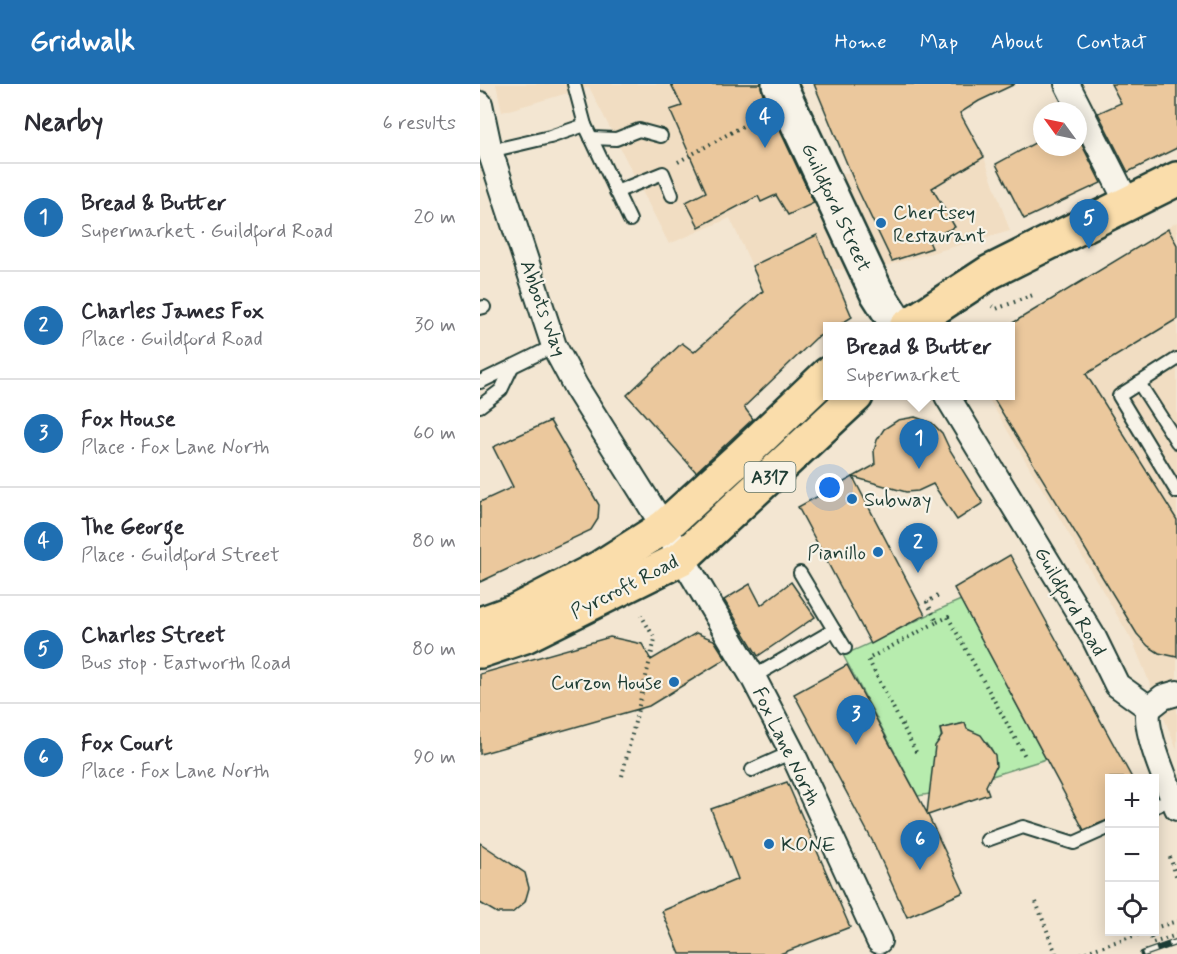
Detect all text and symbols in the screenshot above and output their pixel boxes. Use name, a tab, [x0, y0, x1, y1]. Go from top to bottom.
text: Gridwalk	[30, 24, 135, 61]
text: Home	[835, 28, 887, 56]
text: Map	[920, 28, 958, 56]
text: About	[991, 28, 1043, 56]
text: Contact	[1076, 28, 1147, 56]
pin: 4	[746, 98, 784, 148]
north arrow	[1033, 102, 1087, 156]
text: Nearby	[24, 106, 103, 140]
text: 6 results	[383, 110, 456, 137]
street label: Guildford Street	[792, 139, 877, 277]
text: Bread & Butter	[81, 190, 227, 218]
place label: Chertsey Restaurant	[893, 200, 986, 250]
pin: 5	[1070, 200, 1108, 249]
text: 1	[39, 204, 48, 231]
text: 20 m	[413, 204, 456, 231]
marker: Chertsey Restaurant	[874, 216, 888, 230]
text: Supermarket · Guildford Road	[81, 218, 333, 245]
street label: Abbots Way	[513, 257, 573, 360]
text: Charles James Fox	[81, 298, 264, 326]
text: 2	[39, 312, 48, 339]
text: 30 m	[414, 312, 456, 339]
popup	[823, 322, 1015, 400]
text: Place · Guildford Road	[81, 326, 263, 353]
text: Bread & Butter	[846, 334, 992, 362]
text: Supermarket	[846, 362, 960, 389]
text: Fox House	[81, 406, 176, 434]
text: 3	[39, 420, 48, 447]
text: 60 m	[413, 420, 456, 447]
pin: 1	[900, 420, 938, 469]
text: Place · Fox Lane North	[81, 434, 270, 461]
road number: A317	[744, 462, 796, 492]
your location	[815, 473, 844, 502]
place label: Subway	[864, 487, 931, 514]
marker: Subway	[845, 492, 859, 506]
text: The George	[81, 514, 184, 542]
pin: 2	[898, 524, 938, 573]
text: 4	[38, 528, 49, 555]
text: 80 m	[412, 528, 456, 555]
place label: Pianillo	[807, 540, 866, 567]
text: Place · Guildford Street	[81, 542, 280, 569]
street label: Guildford Road	[1026, 542, 1112, 662]
marker: Pianillo	[871, 545, 885, 559]
street label: Pyrcroft Road	[566, 549, 683, 626]
text: Charles Street	[81, 622, 226, 650]
text: 5	[38, 636, 50, 663]
text: 80 m	[412, 636, 456, 663]
text: Bus stop · Eastworth Road	[81, 650, 291, 677]
place label: Curzon House	[551, 670, 662, 697]
marker: Curzon House	[667, 675, 681, 689]
street label: Fox Lane North	[745, 683, 826, 811]
pin: 3	[836, 696, 875, 745]
text: Fox Court	[81, 730, 173, 758]
text: 6	[38, 744, 49, 771]
text: 90 m	[413, 744, 456, 771]
text: Place · Fox Lane North	[81, 758, 270, 785]
map controls	[1105, 774, 1159, 936]
button: +	[1105, 774, 1159, 828]
pin: 6	[900, 820, 940, 870]
button: −	[1105, 828, 1159, 882]
place label: KONE	[781, 832, 836, 859]
marker: KONE	[762, 837, 776, 851]
button: locate	[1105, 882, 1159, 936]

